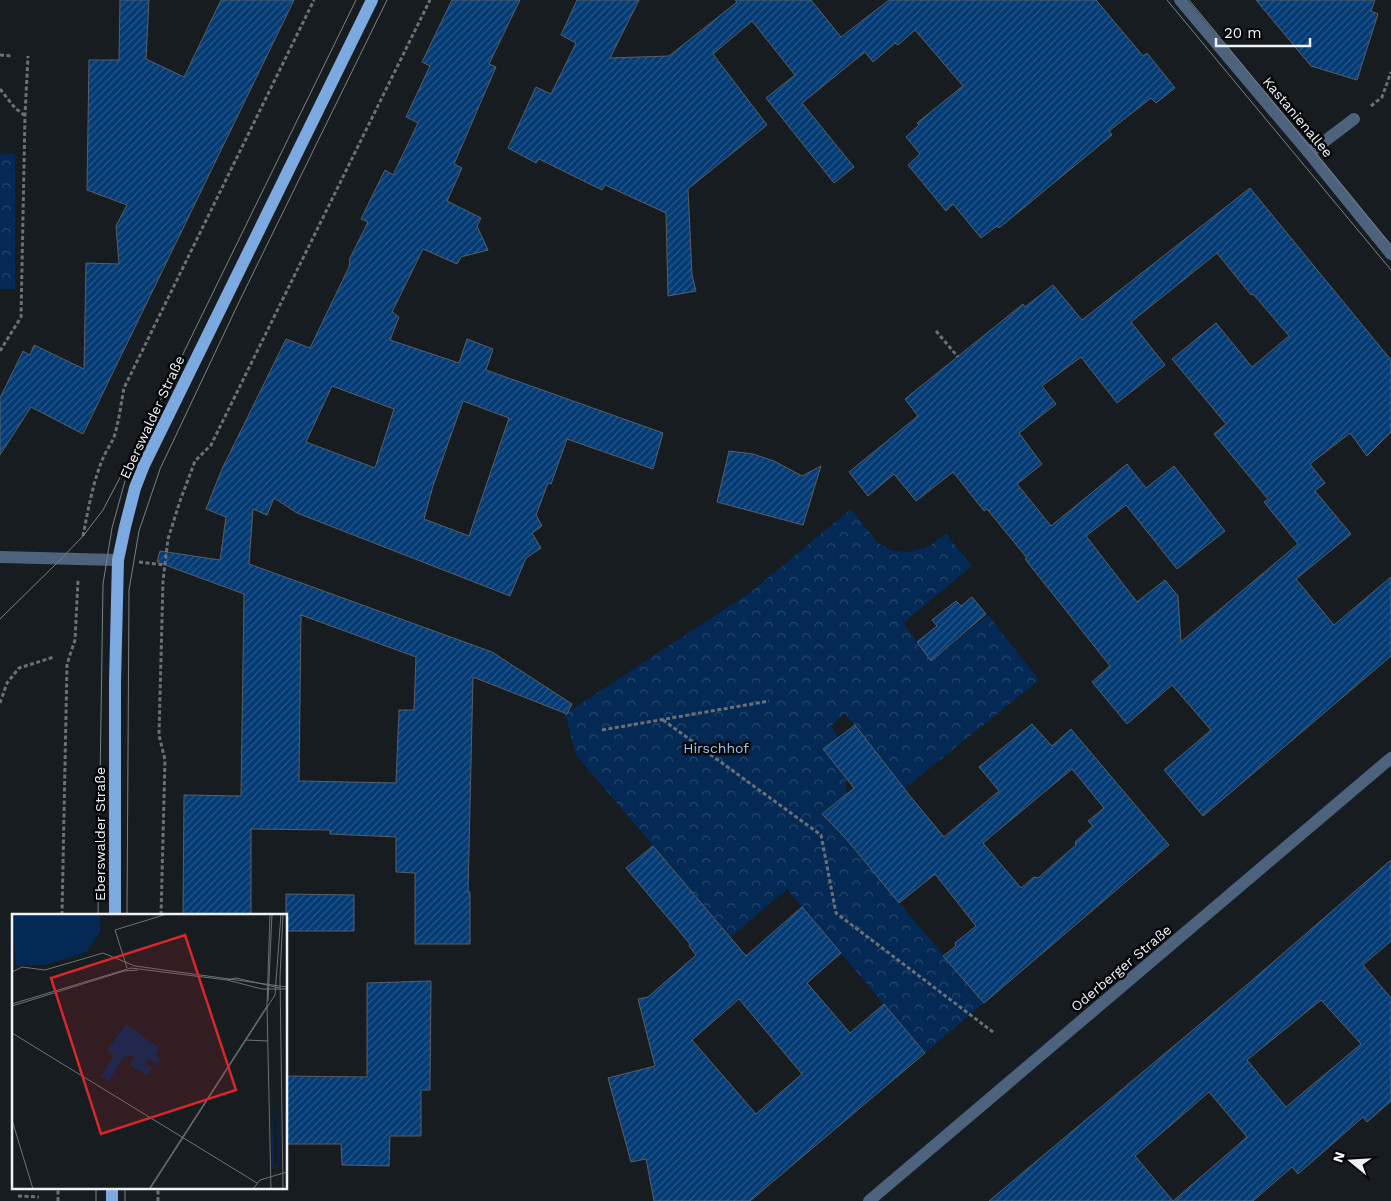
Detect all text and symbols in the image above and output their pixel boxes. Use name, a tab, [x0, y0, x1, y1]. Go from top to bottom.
scale bar	[1216, 15, 1310, 47]
text: 20 m	[1224, 24, 1262, 42]
street label: Kastanienallee	[1260, 74, 1336, 160]
street label: Eberswalder Straße	[116, 353, 188, 481]
park label: Hirschhof	[683, 740, 749, 756]
street label: Eberswalder Straße	[92, 767, 108, 901]
inset map	[12, 914, 288, 1188]
street label: Oderberger Straße	[1068, 921, 1174, 1015]
north arrow	[1326, 1136, 1376, 1186]
text: N	[1329, 1150, 1348, 1164]

